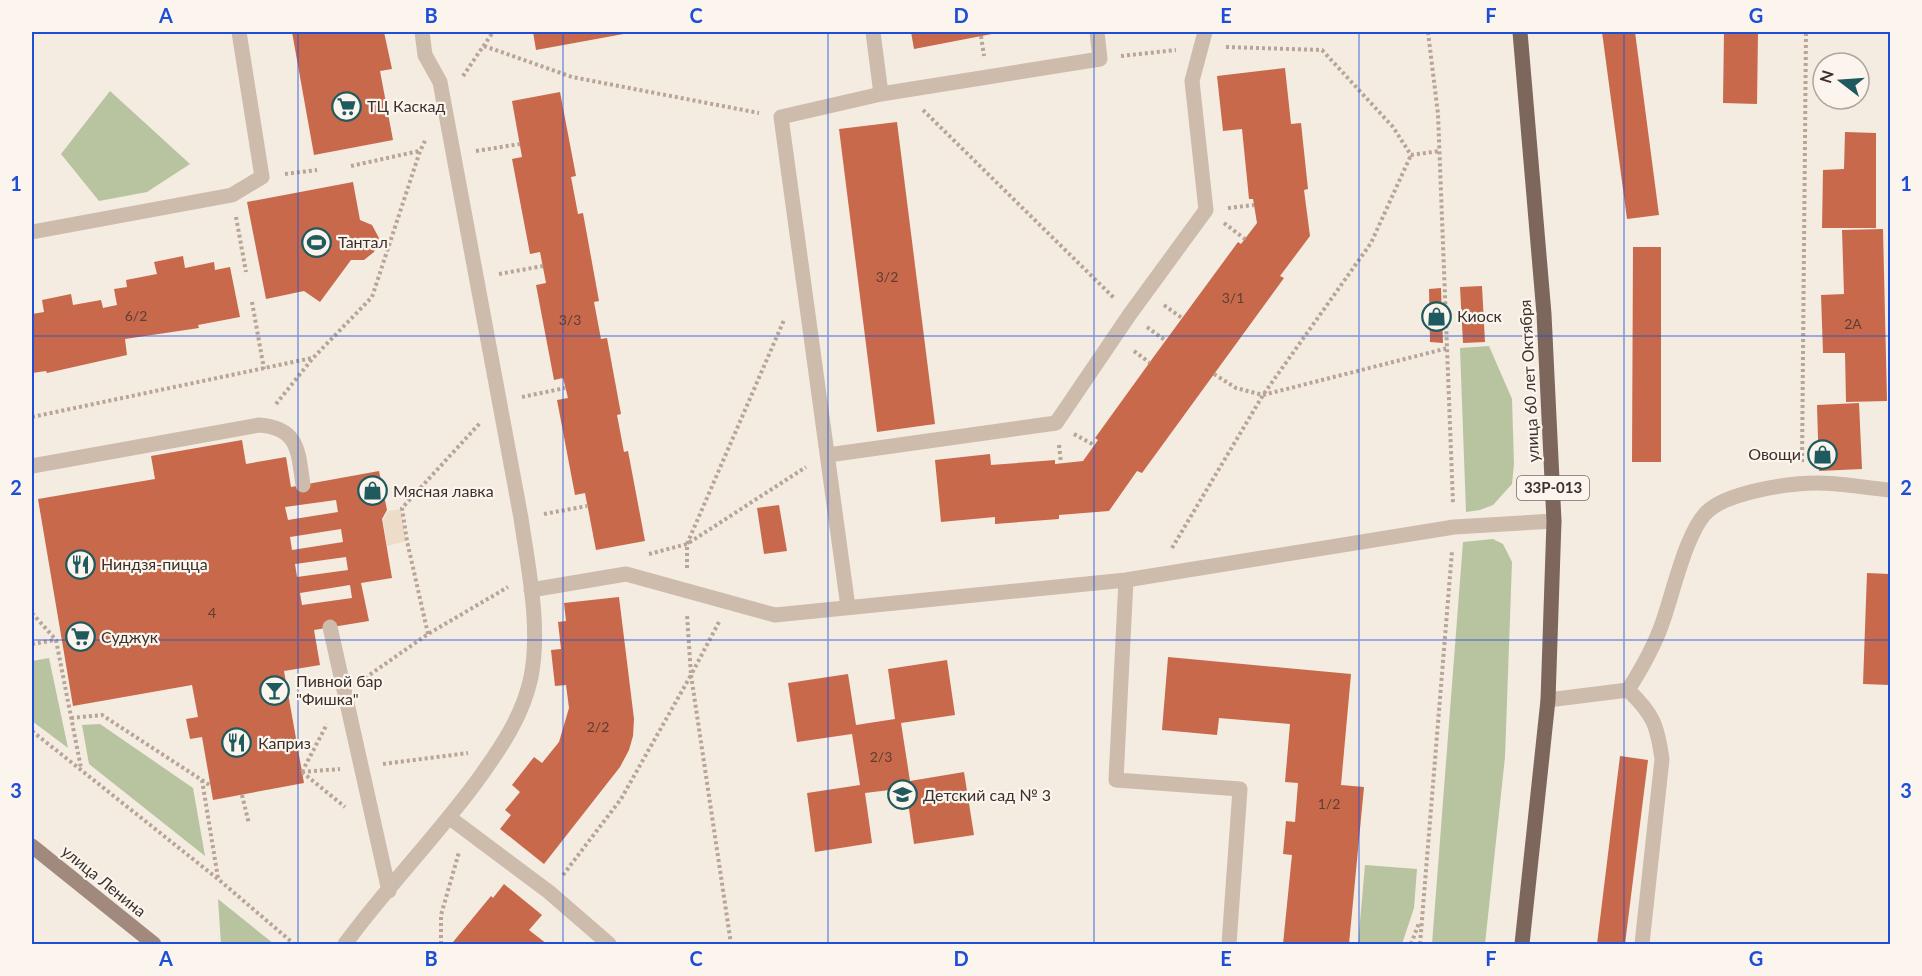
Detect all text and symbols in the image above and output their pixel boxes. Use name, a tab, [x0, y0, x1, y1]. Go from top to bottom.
text: A	[158, 3, 173, 27]
text: B	[424, 3, 438, 27]
text: C	[689, 3, 703, 27]
text: D	[953, 3, 969, 27]
text: E	[1220, 3, 1232, 27]
text: F	[1485, 3, 1497, 27]
text: G	[1749, 3, 1763, 27]
north arrow	[1811, 51, 1871, 111]
text: N	[1815, 68, 1837, 85]
supermarket icon: ТЦ Каскад	[330, 90, 362, 122]
place label: ТЦ Каскад	[367, 96, 445, 115]
text: 1	[10, 171, 22, 195]
text: 1	[1900, 171, 1912, 195]
sports icon: Тантал	[301, 226, 333, 258]
place label: Тантал	[338, 232, 388, 251]
house number: 3/2	[876, 268, 898, 285]
house number: 3/1	[1222, 289, 1244, 306]
street label: улица 60 лет Октября	[1515, 299, 1542, 463]
shop icon: Киоск	[1420, 300, 1452, 332]
place label: Киоск	[1457, 306, 1503, 325]
house number: 6/2	[125, 307, 147, 324]
house number: 3/3	[559, 311, 581, 328]
house number: 2А	[1844, 315, 1862, 332]
shop icon: Овощи	[1806, 438, 1838, 470]
place label: Овощи	[1748, 444, 1801, 463]
text: 2	[10, 475, 22, 499]
shop icon: Мясная лавка	[356, 475, 388, 507]
text: 2	[1900, 475, 1912, 499]
road number: 33Р-013	[1517, 476, 1589, 500]
place label: Мясная лавка	[393, 481, 494, 500]
restaurant icon: Ниндзя-пицца	[64, 548, 96, 580]
place label: Ниндзя-пицца	[101, 554, 208, 573]
house number: 4	[208, 604, 216, 621]
supermarket icon: Суджук	[64, 621, 96, 653]
place label: Суджук	[101, 627, 159, 646]
place label: Пивной бар "Фишка"	[296, 671, 382, 708]
bar icon: Пивной бар "Фишка"	[259, 674, 291, 706]
house number: 2/2	[587, 718, 609, 735]
restaurant icon: Каприз	[221, 727, 253, 759]
place label: Каприз	[258, 733, 311, 752]
house number: 2/3	[870, 748, 892, 765]
text: 3	[10, 778, 22, 802]
text: 3	[1900, 778, 1912, 802]
school or university icon: Детский сад № 3	[886, 779, 918, 811]
place label: Детский сад № 3	[923, 785, 1051, 804]
house number: 1/2	[1318, 795, 1340, 812]
street label: улица Ленина	[58, 841, 150, 920]
text: A	[158, 946, 173, 970]
text: B	[424, 946, 438, 970]
text: C	[689, 946, 703, 970]
text: D	[953, 946, 969, 970]
text: E	[1220, 946, 1232, 970]
text: F	[1485, 946, 1497, 970]
text: G	[1749, 946, 1763, 970]

